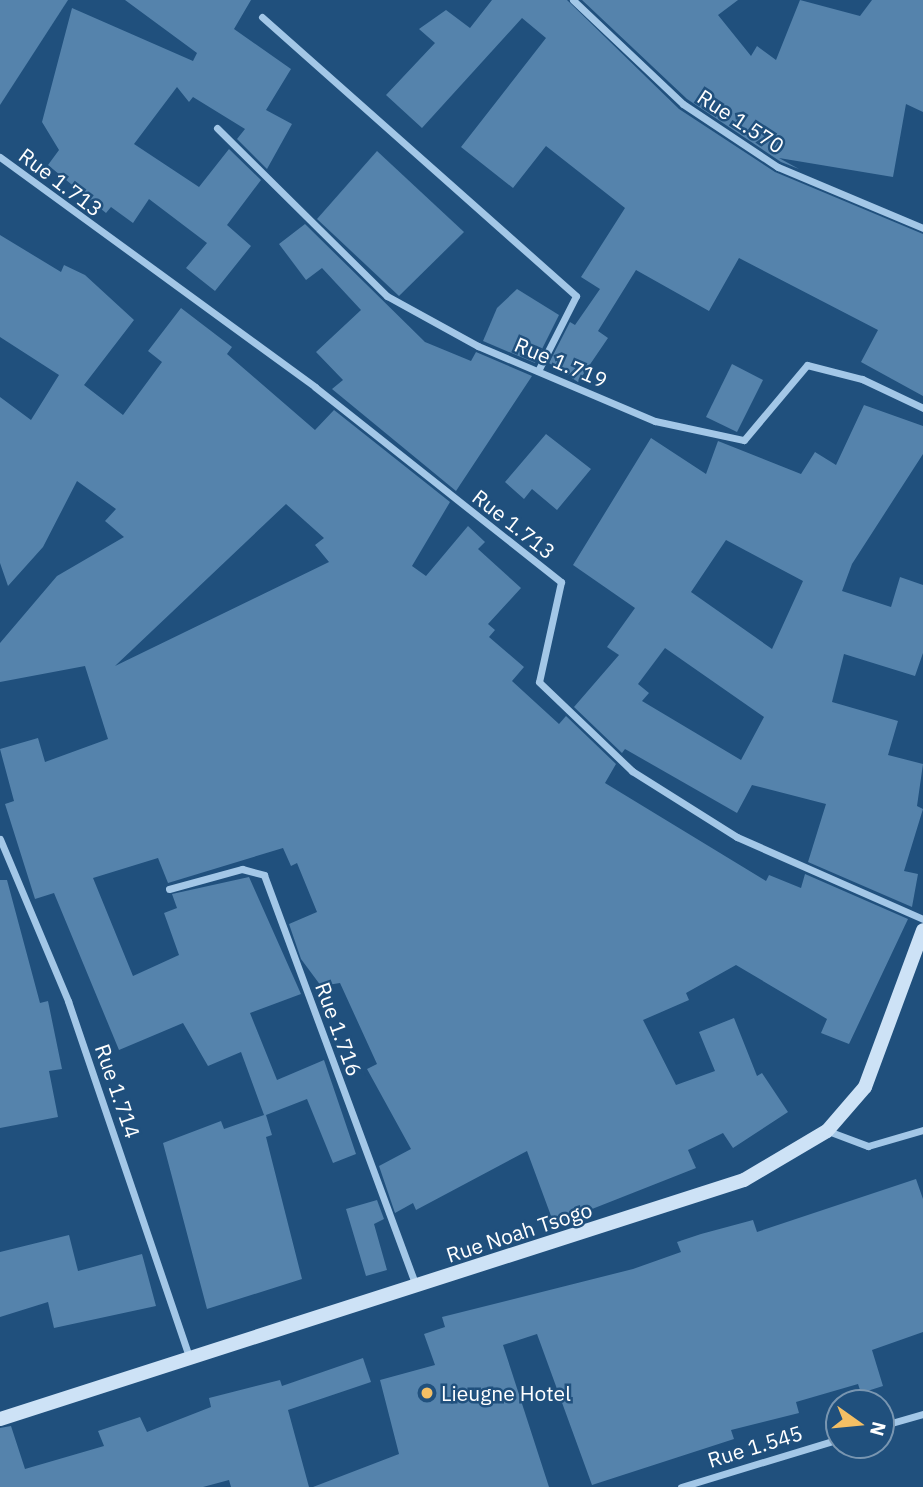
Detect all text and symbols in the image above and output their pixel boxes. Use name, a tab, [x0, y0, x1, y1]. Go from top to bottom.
street label: Rue 1.570	[693, 84, 789, 158]
street label: Rue 1.713	[14, 142, 108, 222]
street label: Rue 1.719	[511, 331, 611, 393]
street label: Rue 1.713	[468, 484, 560, 564]
street label: Rue 1.716	[310, 979, 368, 1079]
street label: Rue 1.714	[90, 1041, 146, 1141]
street label: Rue Noah Tsogo	[443, 1197, 595, 1267]
place label: Lieugne Hotel	[441, 1380, 571, 1406]
marker: Lieugne Hotel	[419, 1385, 435, 1401]
north arrow	[825, 1389, 895, 1459]
text: N	[865, 1419, 892, 1439]
street label: Rue 1.545	[704, 1420, 806, 1472]

